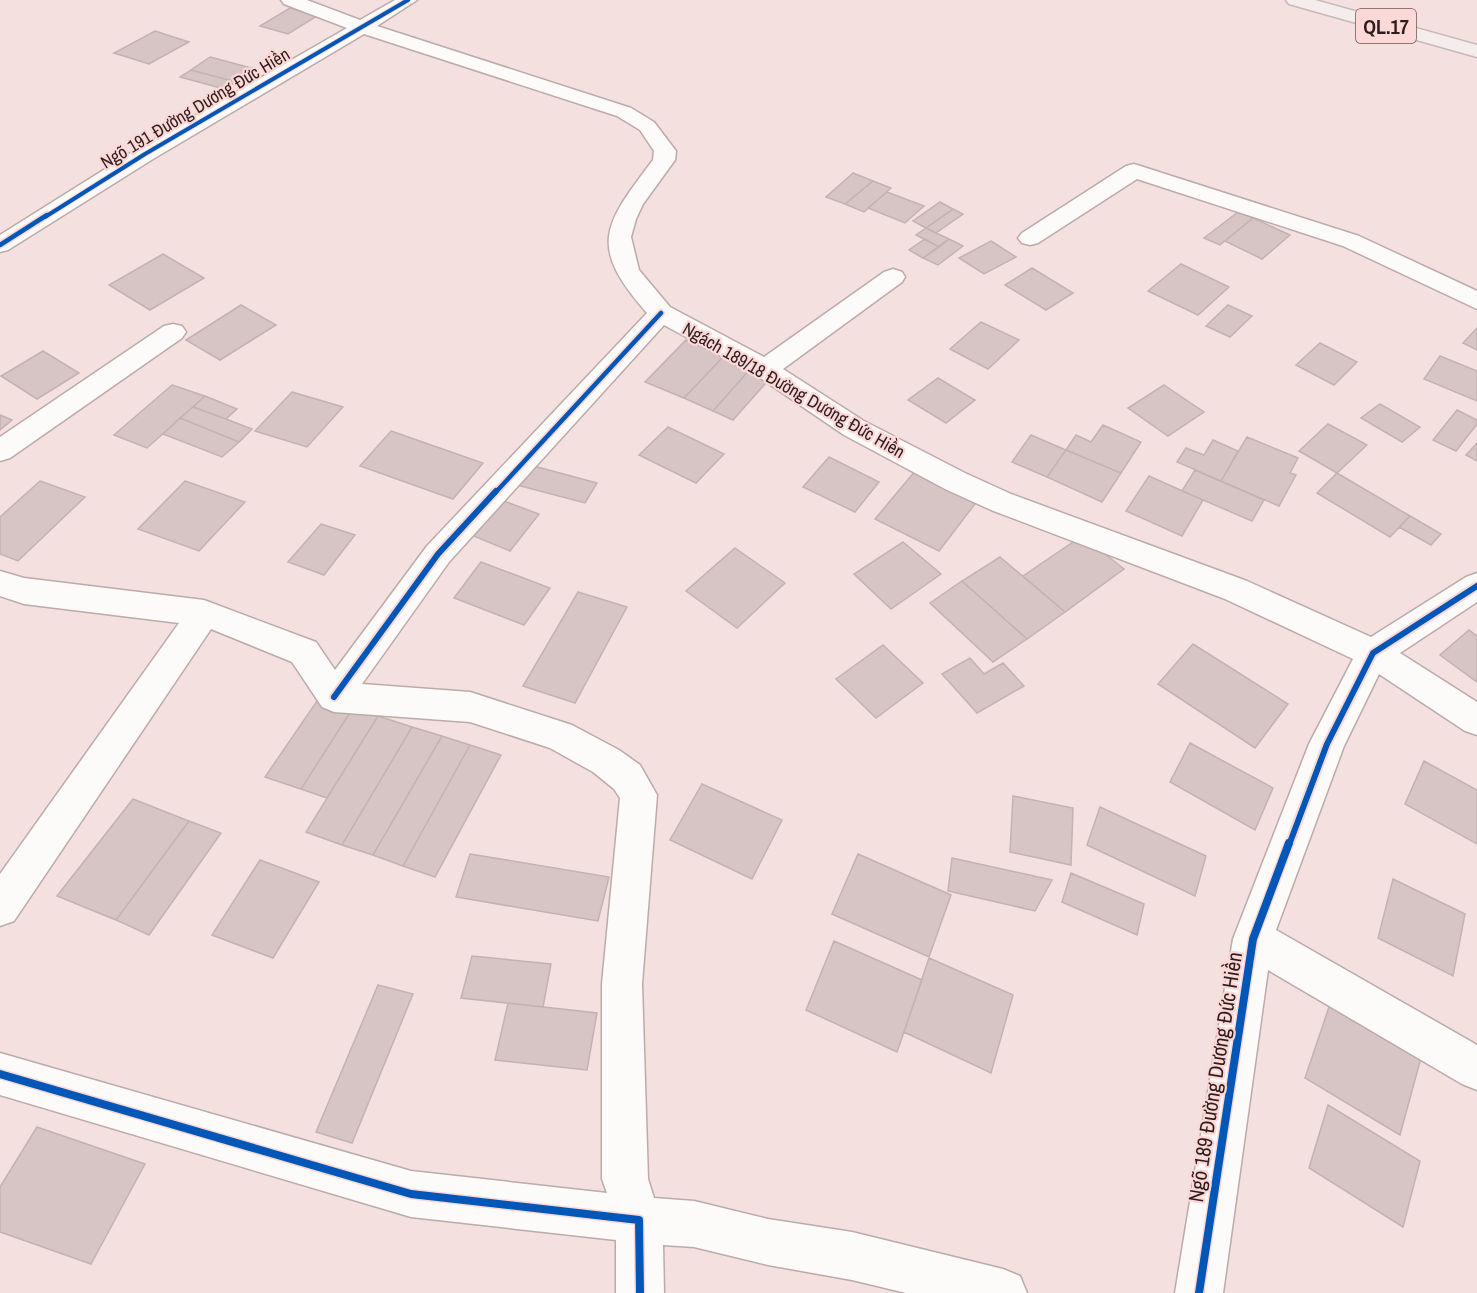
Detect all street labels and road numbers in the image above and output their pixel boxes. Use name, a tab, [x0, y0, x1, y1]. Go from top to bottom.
road number: QL.17	[1356, 9, 1416, 43]
street label: Ngõ 191 Đường Dương Đức Hiền	[96, 42, 294, 174]
street label: Ngách 189/18 Đường Dương Đức Hiền	[678, 316, 910, 464]
street label: Ngõ 189 Đường Dương Đức Hiền	[1181, 950, 1249, 1204]

